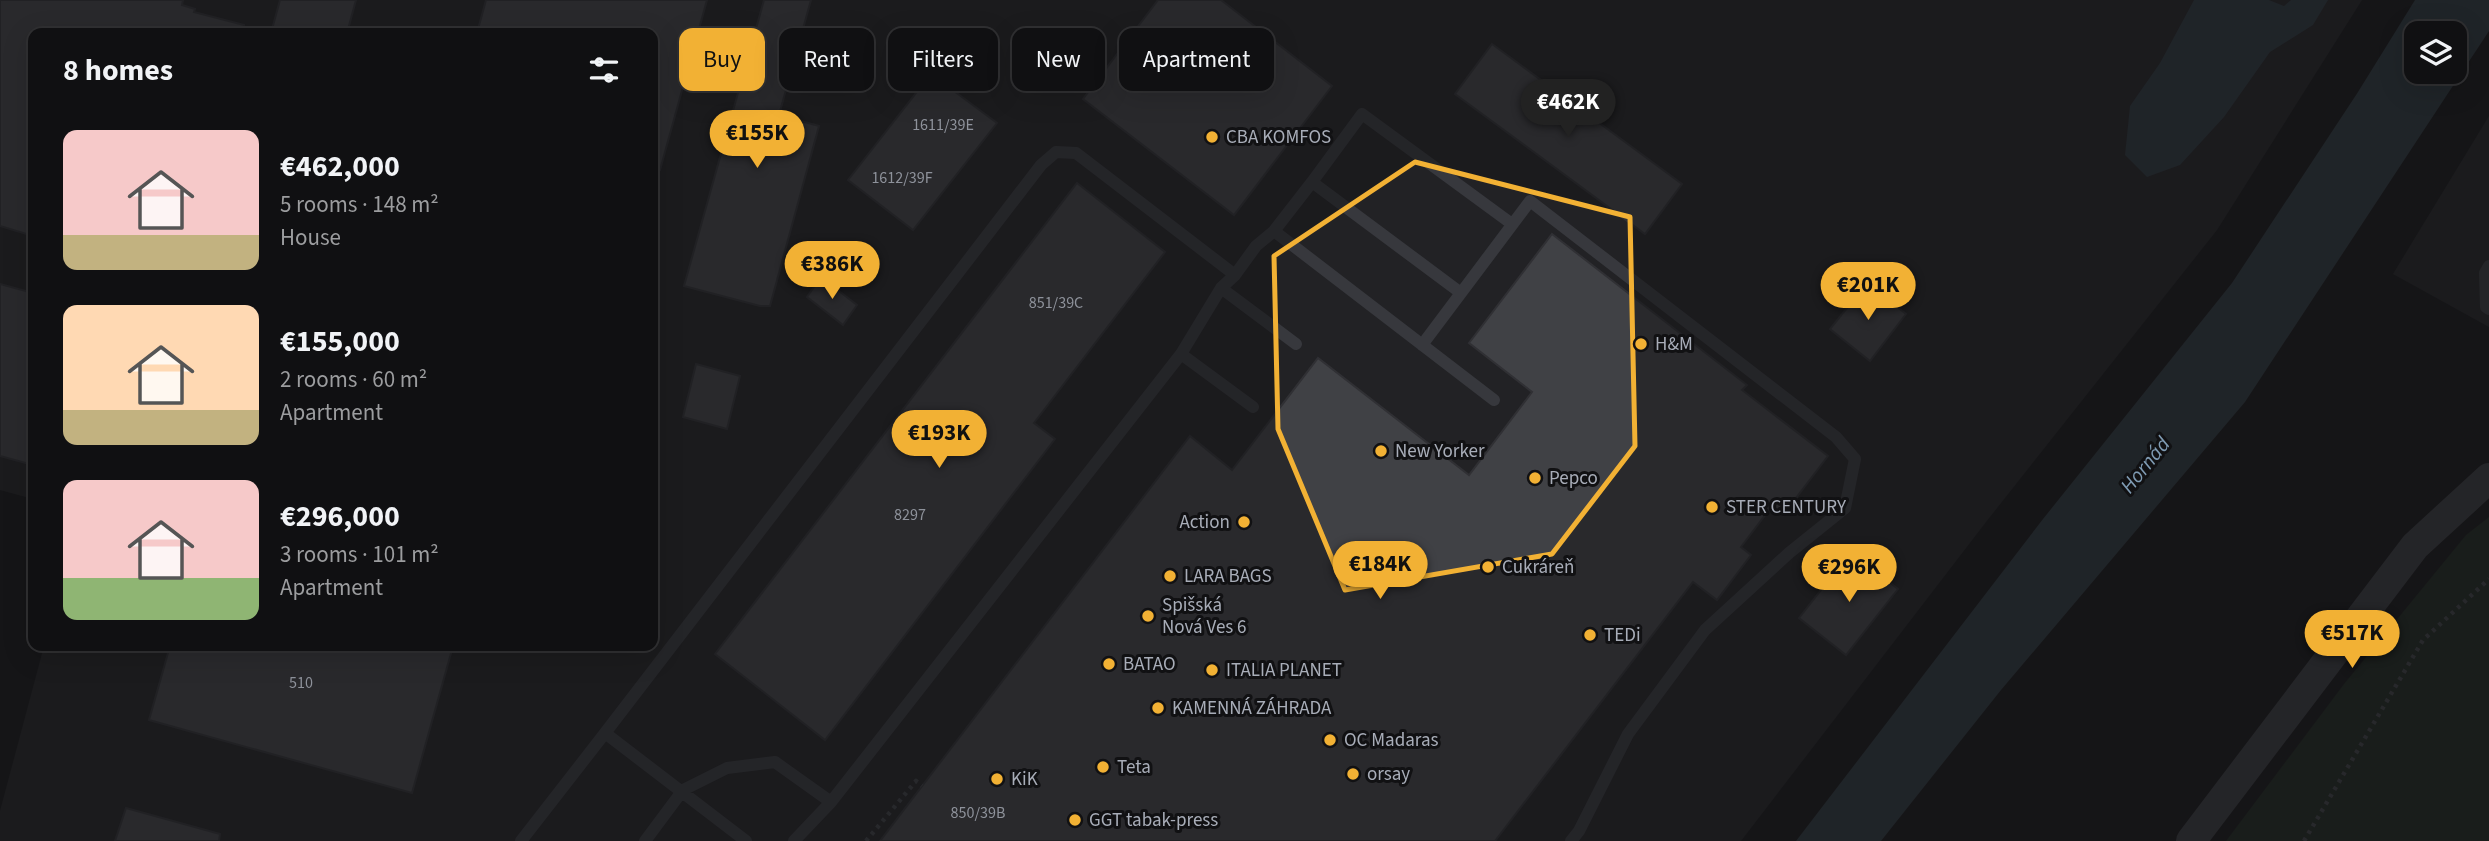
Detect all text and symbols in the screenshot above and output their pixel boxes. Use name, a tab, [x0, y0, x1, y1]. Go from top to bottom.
map controls	[2404, 21, 2467, 84]
button: layers	[2404, 21, 2467, 84]
chip: Buy	[679, 28, 765, 91]
chip: Rent	[779, 28, 874, 91]
chip: Filters	[888, 28, 998, 91]
chip: New	[1012, 28, 1105, 91]
chip: Apartment	[1119, 28, 1274, 91]
text: 8 homes	[63, 49, 173, 92]
icon: filters	[585, 51, 623, 89]
pin: €462K	[1519, 80, 1617, 139]
text: €462K	[1537, 85, 1599, 118]
pin: €155K	[708, 110, 806, 170]
house number: 1611/39E	[912, 114, 974, 136]
text: €155K	[726, 116, 788, 149]
place label: CBA KOMFOS	[1226, 124, 1331, 151]
marker: CBA KOMFOS	[1204, 129, 1220, 145]
text: €462,000	[280, 145, 400, 188]
icon: home	[119, 158, 203, 242]
house number: 1612/39F	[871, 167, 933, 189]
text: 5 rooms · 148 m²	[280, 188, 439, 221]
text: House	[280, 221, 341, 254]
pin: €386K	[783, 242, 881, 301]
text: €386K	[801, 247, 863, 280]
pin: €201K	[1819, 262, 1917, 322]
text: €201K	[1837, 268, 1899, 301]
house number: 851/39C	[1029, 292, 1083, 314]
text: €155,000	[280, 320, 400, 363]
place label: H&M	[1655, 331, 1693, 358]
icon: home	[119, 333, 203, 417]
marker: H&M	[1633, 336, 1649, 352]
text: 2 rooms · 60 m²	[280, 363, 427, 396]
text: Apartment	[280, 396, 383, 429]
pin: €193K	[890, 410, 988, 470]
text: €193K	[908, 416, 970, 449]
water label: Hornád	[2113, 430, 2177, 500]
place label: New Yorker	[1395, 438, 1485, 465]
marker: New Yorker	[1373, 443, 1389, 459]
place label: Pepco	[1549, 465, 1598, 492]
marker: Pepco	[1527, 470, 1543, 486]
place label: STER CENTURY	[1726, 494, 1847, 521]
text: €296,000	[280, 495, 400, 538]
marker: STER CENTURY	[1704, 499, 1720, 515]
house number: 8297	[894, 504, 926, 526]
icon: home	[119, 508, 203, 592]
place label: Action	[1179, 509, 1230, 536]
marker: Action	[1236, 514, 1252, 530]
text: 3 rooms · 101 m²	[280, 538, 439, 571]
pin: €184K	[1331, 542, 1429, 601]
pin: €296K	[1800, 544, 1898, 604]
text: €184K	[1349, 547, 1411, 580]
text: €296K	[1818, 550, 1880, 583]
place label: Cukráreň	[1502, 554, 1574, 581]
marker: Cukráreň	[1480, 559, 1496, 575]
place label: LARA BAGS	[1184, 563, 1272, 590]
marker: LARA BAGS	[1162, 568, 1178, 584]
text: Apartment	[280, 571, 383, 604]
place label: Spišská Nová Ves 6	[1162, 592, 1247, 641]
marker: Spišská Nová Ves 6	[1140, 608, 1156, 624]
pin: €517K	[2303, 610, 2401, 670]
text: €517K	[2321, 616, 2383, 649]
place label: TEDi	[1604, 622, 1641, 649]
marker: TEDi	[1582, 627, 1598, 643]
place label: BATAO	[1123, 651, 1176, 678]
marker: BATAO	[1101, 656, 1117, 672]
place label: ITALIA PLANET	[1226, 657, 1342, 684]
marker: ITALIA PLANET	[1204, 662, 1220, 678]
house number: 510	[289, 672, 313, 694]
place label: KAMENNÁ ZÁHRADA	[1172, 695, 1332, 722]
marker: KAMENNÁ ZÁHRADA	[1150, 700, 1166, 716]
place label: OC Madaras	[1344, 727, 1438, 754]
marker: OC Madaras	[1322, 732, 1338, 748]
place label: Teta	[1117, 754, 1151, 781]
marker: Teta	[1095, 759, 1111, 775]
place label: orsay	[1367, 761, 1410, 788]
place label: KiK	[1011, 766, 1038, 793]
marker: orsay	[1345, 766, 1361, 782]
marker: KiK	[989, 771, 1005, 787]
house number: 850/39B	[951, 802, 1005, 824]
place label: GGT tabak-press	[1089, 807, 1218, 834]
marker: GGT tabak-press	[1067, 812, 1083, 828]

